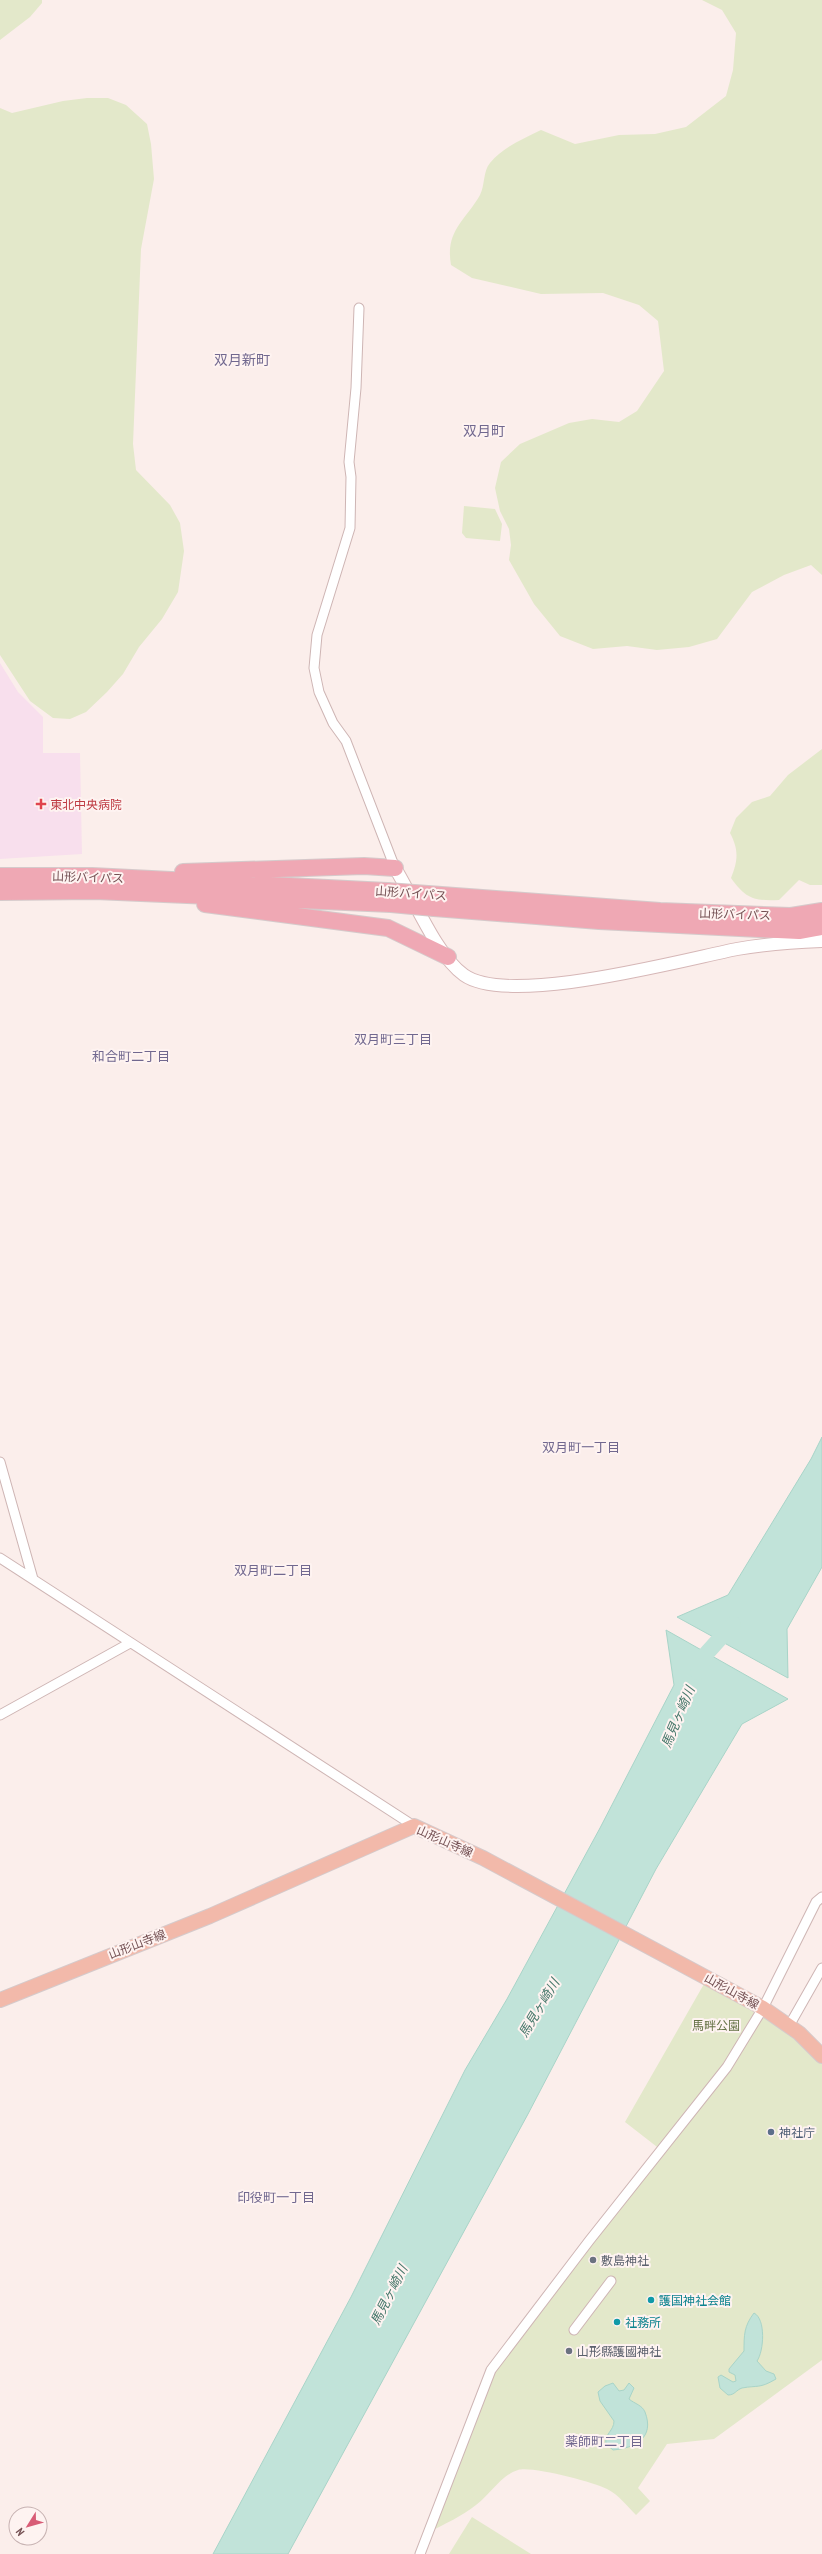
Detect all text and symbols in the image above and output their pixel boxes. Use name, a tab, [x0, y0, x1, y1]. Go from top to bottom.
district label: 双月新町	[214, 351, 270, 369]
district label: 双月町	[463, 422, 505, 440]
place label: 東北中央病院	[50, 797, 122, 812]
marker: 東北中央病院	[35, 798, 47, 810]
street label: 山形バイパス	[52, 868, 124, 886]
street label: 山形バイパス	[375, 883, 447, 903]
street label: 山形バイパス	[699, 905, 771, 923]
district label: 双月町三丁目	[354, 1031, 432, 1048]
district label: 和合町二丁目	[92, 1048, 170, 1065]
district label: 双月町一丁目	[542, 1439, 620, 1456]
district label: 双月町二丁目	[234, 1562, 312, 1579]
water label: 馬見ヶ崎川	[657, 1682, 699, 1750]
street label: 山形山寺線	[415, 1822, 475, 1860]
street label: 山形山寺線	[106, 1926, 168, 1962]
street label: 山形山寺線	[702, 1970, 762, 2012]
water label: 馬見ヶ崎川	[515, 1974, 564, 2040]
park label: 馬畔公園	[692, 2018, 740, 2033]
place label: 神社庁	[779, 2125, 815, 2140]
marker: 神社庁	[766, 2127, 776, 2137]
district label: 印役町一丁目	[237, 2189, 315, 2206]
place label: 敷島神社	[601, 2253, 649, 2268]
marker: 敷島神社	[588, 2255, 598, 2265]
water label: 馬見ヶ崎川	[367, 2260, 412, 2328]
place label: 護国神社会館	[659, 2293, 731, 2308]
marker: 護国神社会館	[646, 2295, 656, 2305]
place label: 社務所	[625, 2315, 661, 2330]
marker: 社務所	[612, 2317, 622, 2327]
place label: 山形縣護國神社	[577, 2344, 661, 2359]
marker: 山形縣護國神社	[564, 2346, 574, 2356]
district label: 薬師町二丁目	[565, 2433, 643, 2450]
north arrow	[8, 2506, 48, 2546]
text: N	[13, 2525, 27, 2539]

